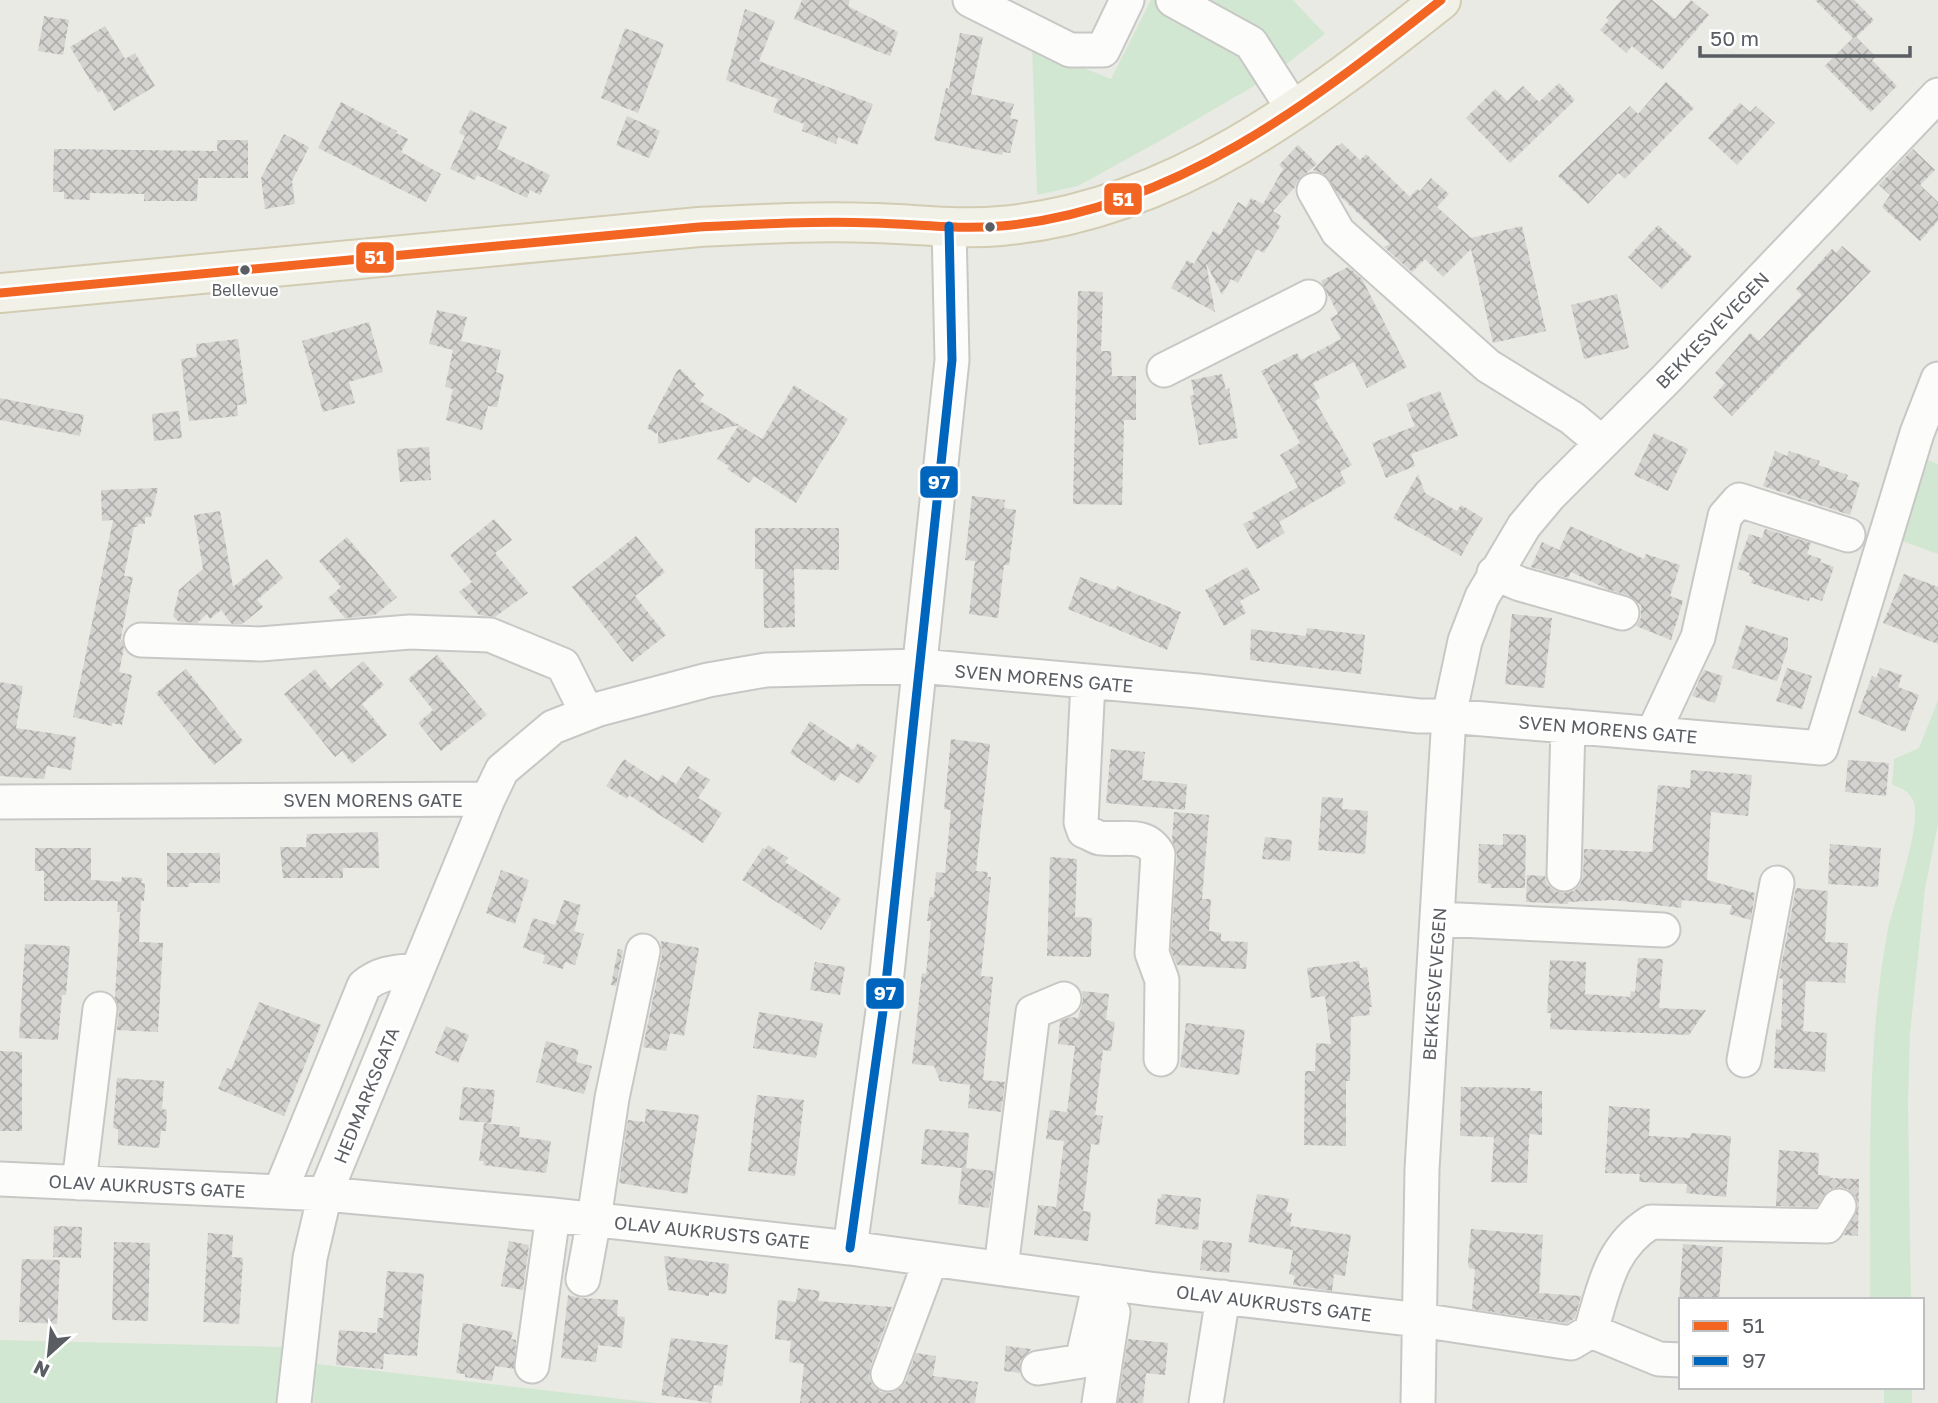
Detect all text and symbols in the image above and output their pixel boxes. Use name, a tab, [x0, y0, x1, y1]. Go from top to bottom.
scale bar	[1700, 14, 1910, 58]
text: 50 m	[1710, 25, 1759, 51]
line badge: 51	[1103, 182, 1143, 216]
text: 51	[1112, 187, 1134, 210]
unlabelled marker	[983, 220, 997, 234]
line badge: 51	[355, 241, 395, 274]
text: 51	[364, 245, 386, 268]
marker: Bellevue	[238, 263, 252, 277]
street label: BEKKESVEVEGEN	[1651, 267, 1773, 393]
place label: Bellevue	[212, 280, 278, 300]
line badge: 97	[919, 465, 959, 499]
text: 97	[928, 470, 950, 493]
street label: SVEN MORENS GATE	[954, 659, 1134, 697]
street label: SVEN MORENS GATE	[1518, 710, 1698, 748]
street label: SVEN MORENS GATE	[283, 789, 463, 811]
street label: BEKKESVEVEGEN	[1418, 907, 1450, 1061]
line badge: 97	[865, 977, 905, 1010]
text: 97	[874, 981, 896, 1004]
street label: HEDMARKSGATA	[329, 1023, 403, 1167]
street label: OLAV AUKRUSTS GATE	[48, 1170, 246, 1202]
street label: OLAV AUKRUSTS GATE	[613, 1211, 811, 1253]
street label: OLAV AUKRUSTS GATE	[1175, 1280, 1373, 1326]
legend	[1679, 1298, 1924, 1389]
text: 51	[1742, 1312, 1764, 1338]
north arrow	[14, 1319, 84, 1389]
text: 97	[1742, 1347, 1766, 1373]
text: N	[29, 1356, 53, 1383]

